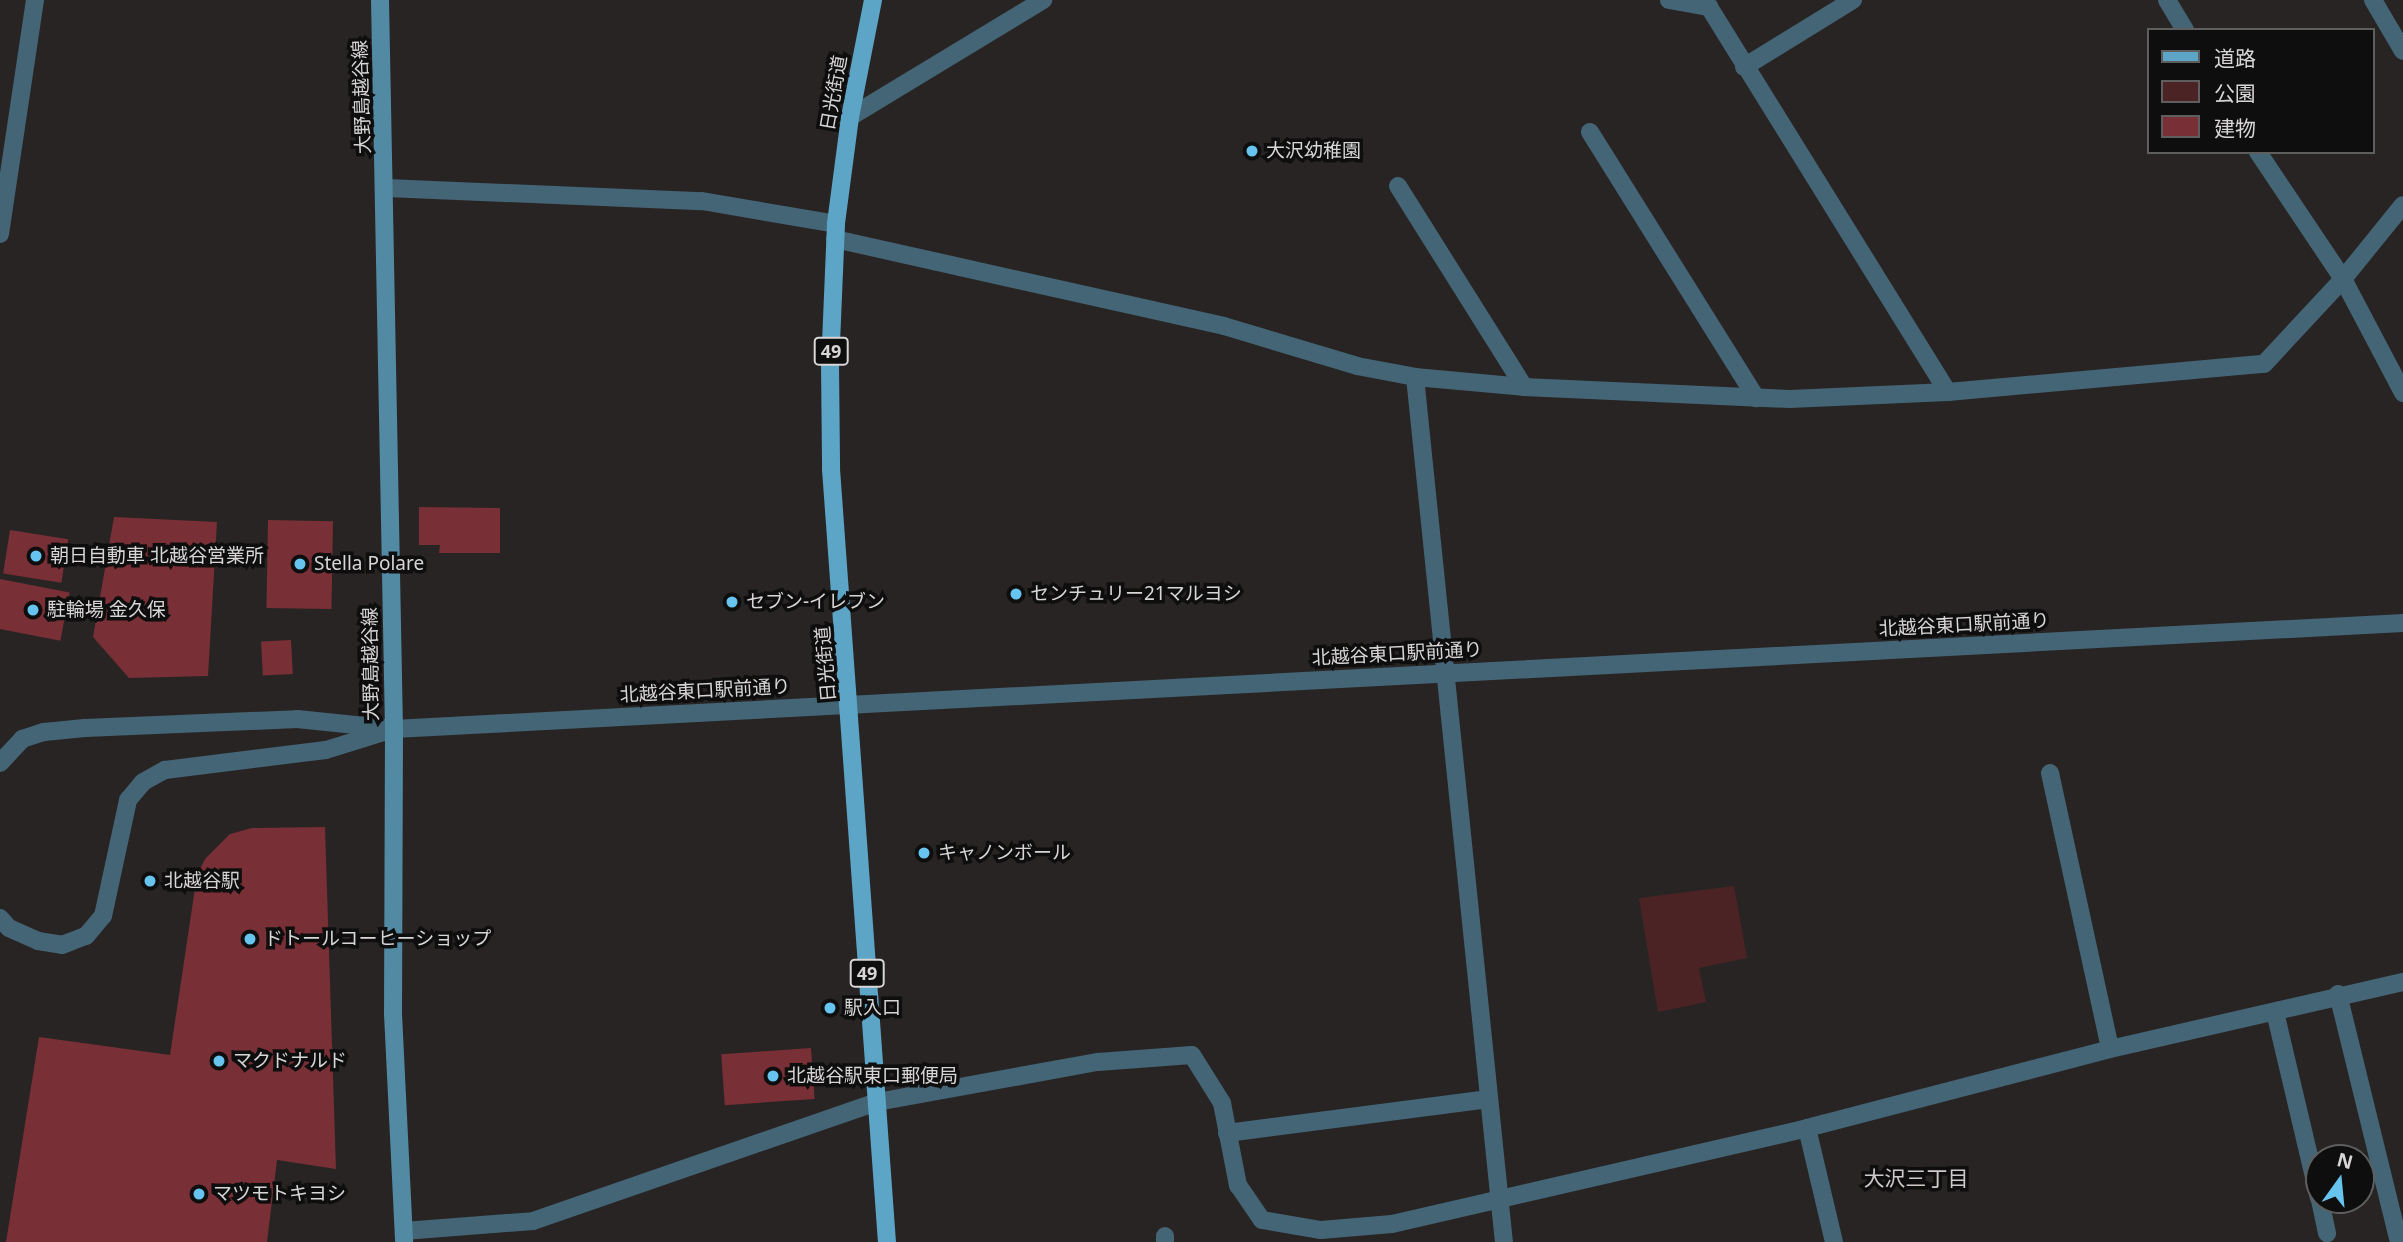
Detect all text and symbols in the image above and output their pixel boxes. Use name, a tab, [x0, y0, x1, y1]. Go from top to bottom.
legend	[2148, 28, 2375, 154]
street label: 大野島越谷線	[349, 40, 375, 154]
text: 道路	[2214, 44, 2256, 72]
street label: 日光街道	[816, 54, 852, 132]
text: 公園	[2214, 79, 2256, 107]
text: 建物	[2214, 114, 2256, 142]
place label: 大沢幼稚園	[1266, 140, 1361, 162]
marker: 大沢幼稚園	[1244, 143, 1260, 159]
road number: 49	[814, 337, 848, 366]
place label: 朝日自動車 北越谷営業所	[50, 545, 264, 567]
marker: 朝日自動車 北越谷営業所	[28, 548, 44, 564]
place label: Stella Polare	[314, 553, 424, 575]
marker: Stella Polare	[292, 556, 308, 572]
place label: センチュリー21マルヨシ	[1030, 583, 1242, 605]
marker: センチュリー21マルヨシ	[1008, 586, 1024, 602]
place label: セブン-イレブン	[746, 591, 885, 613]
marker: セブン-イレブン	[724, 594, 740, 610]
place label: 駐輪場 金久保	[47, 599, 166, 621]
marker: 駐輪場 金久保	[25, 602, 41, 618]
street label: 大野島越谷線	[359, 607, 383, 721]
street label: 北越谷東口駅前通り	[1878, 609, 2050, 641]
street label: 日光街道	[811, 625, 841, 703]
street label: 北越谷東口駅前通り	[1311, 638, 1483, 670]
street label: 北越谷東口駅前通り	[619, 675, 791, 707]
place label: キャノンボール	[938, 842, 1071, 864]
marker: キャノンボール	[916, 845, 932, 861]
place label: 北越谷駅	[164, 870, 240, 892]
marker: 北越谷駅	[142, 873, 158, 889]
place label: ドトールコーヒーショップ	[264, 928, 492, 950]
marker: ドトールコーヒーショップ	[242, 931, 258, 947]
road number: 49	[850, 958, 884, 988]
place label: 駅入口	[844, 997, 901, 1019]
marker: 駅入口	[822, 1000, 838, 1016]
place label: マクドナルド	[233, 1050, 347, 1072]
marker: マクドナルド	[211, 1053, 227, 1069]
place label: 北越谷駅東口郵便局	[787, 1065, 958, 1087]
marker: 北越谷駅東口郵便局	[765, 1068, 781, 1084]
north arrow	[2305, 1144, 2375, 1214]
text: N	[2334, 1146, 2356, 1175]
district label: 大沢三丁目	[1864, 1165, 1968, 1191]
place label: マツモトキヨシ	[213, 1183, 346, 1205]
marker: マツモトキヨシ	[191, 1186, 207, 1202]

